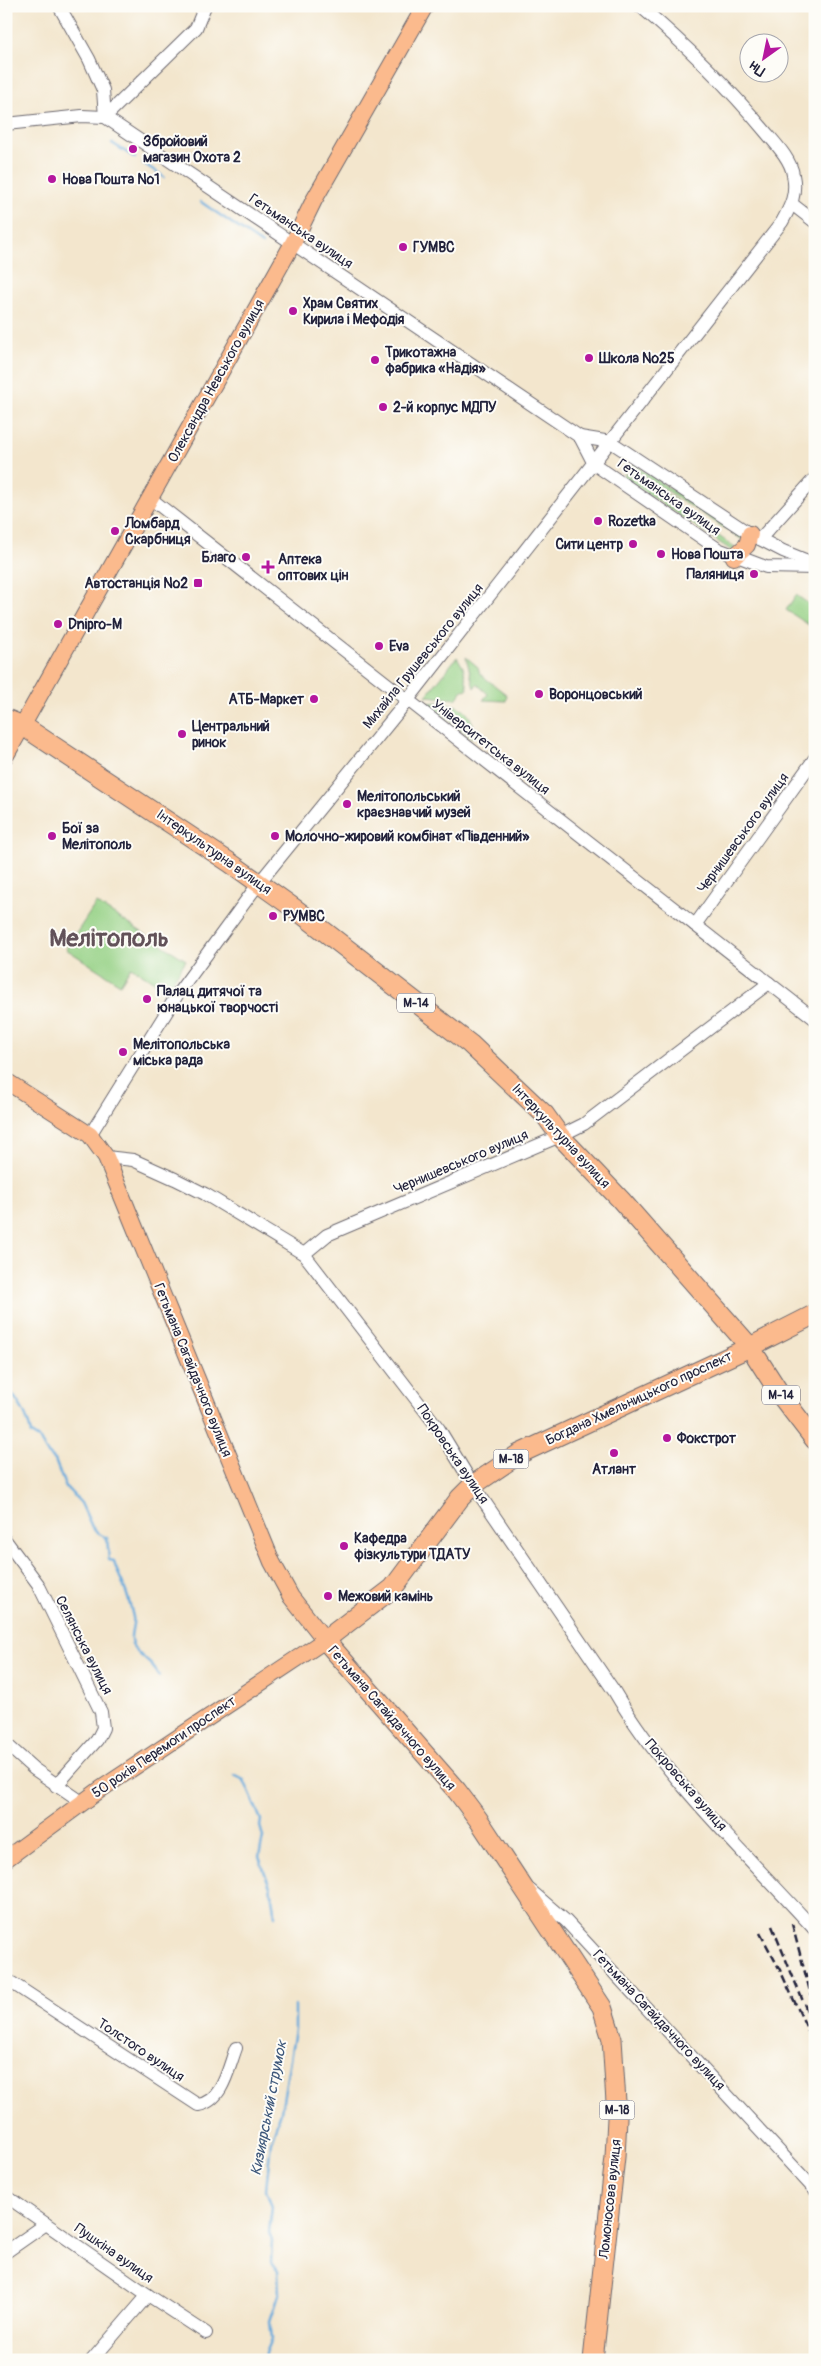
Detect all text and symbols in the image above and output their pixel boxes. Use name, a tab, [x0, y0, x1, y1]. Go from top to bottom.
north arrow	[738, 32, 788, 82]
text: Пн	[746, 57, 768, 80]
place label: Збройовий магазин Охота 2	[143, 133, 241, 166]
marker: Збройовий магазин Охота 2	[127, 143, 139, 155]
place label: Нова Пошта №1	[62, 171, 160, 188]
marker: Нова Пошта №1	[46, 173, 58, 185]
street label: Гетьманська вулиця	[246, 190, 356, 272]
place label: ГУМВС	[413, 239, 455, 256]
marker: ГУМВС	[397, 241, 409, 253]
place label: Храм Святих Кирила і Мефодія	[303, 295, 405, 328]
street label: Олександра Невського вулиця	[164, 297, 268, 465]
marker: Храм Святих Кирила і Мефодія	[287, 305, 299, 317]
place label: Трикотажна фабрика «Надія»	[384, 344, 486, 377]
place label: Школа №25	[598, 350, 675, 367]
marker: Школа №25	[583, 352, 595, 364]
marker: Трикотажна фабрика «Надія»	[369, 354, 381, 366]
place label: 2-й корпус МДПУ	[393, 399, 497, 416]
marker: 2-й корпус МДПУ	[377, 401, 389, 413]
street label: Гетьманська вулиця	[614, 455, 724, 539]
place label: Rozetka	[608, 513, 656, 530]
place label: Ломбард Скарбниця	[124, 515, 191, 548]
marker: Rozetka	[592, 515, 604, 527]
marker: Ломбард Скарбниця	[109, 525, 121, 537]
place label: Сити центр	[556, 536, 623, 553]
marker: Сити центр	[627, 538, 639, 550]
place label: Нова Пошта	[671, 546, 744, 563]
marker: Нова Пошта	[655, 548, 667, 560]
place label: Благо	[201, 549, 236, 566]
marker: Благо	[240, 551, 252, 563]
place label: Аптека оптових цін	[277, 551, 349, 584]
marker: Аптека оптових цін	[262, 561, 274, 573]
place label: Паляниця	[687, 566, 744, 583]
marker: Паляниця	[748, 568, 760, 580]
place label: Автостанція №2	[84, 575, 188, 592]
marker: Автостанція №2	[192, 577, 204, 589]
street label: Михайла Грушевського вулиця	[359, 580, 487, 732]
place label: Dnipro-M	[68, 616, 122, 633]
marker: Dnipro-M	[52, 618, 64, 630]
place label: Eva	[389, 638, 410, 655]
marker: Eva	[373, 640, 385, 652]
place label: Воронцовський	[549, 686, 643, 703]
marker: Воронцовський	[533, 688, 545, 700]
place label: АТБ-Маркет	[228, 691, 305, 708]
marker: АТБ-Маркет	[308, 693, 320, 705]
street label: Університетська вулиця	[429, 696, 553, 798]
place label: Центральний ринок	[192, 718, 270, 751]
marker: Центральний ринок	[176, 728, 188, 740]
street label: Чернишевського вулиця	[694, 770, 792, 896]
place label: Мелітопольський краєзнавчий музей	[357, 788, 471, 821]
marker: Мелітопольський краєзнавчий музей	[341, 798, 353, 810]
street label: Інтеркультурна вулиця	[153, 806, 275, 898]
place label: Бої за Мелітополь	[62, 820, 132, 853]
place label: Молочно-жировий комбінат «Південний»	[285, 828, 530, 845]
marker: Бої за Мелітополь	[46, 830, 58, 842]
marker: Молочно-жировий комбінат «Південний»	[269, 830, 281, 842]
place label: РУМВC	[283, 908, 325, 925]
marker: РУМВC	[267, 910, 279, 922]
district label: Мелітополь	[49, 924, 169, 953]
place label: Палац дитячої та юнацької творчості	[157, 983, 279, 1016]
marker: Палац дитячої та юнацької творчості	[141, 993, 153, 1005]
road number: М-14	[397, 994, 435, 1012]
place label: Мелітопольська міська рада	[133, 1036, 231, 1069]
marker: Мелітопольська міська рада	[117, 1046, 129, 1058]
street label: Інтеркультурна вулиця	[508, 1080, 614, 1192]
street label: Чернишевського вулиця	[391, 1126, 531, 1198]
street label: Гетьмана Сагайдачного вулиця	[150, 1281, 236, 1459]
street label: Богдана Хмельницького проспект	[543, 1347, 735, 1449]
road number: М-14	[762, 1386, 800, 1404]
street label: Покровська вулиця	[413, 1401, 493, 1507]
place label: Фокстрот	[676, 1430, 737, 1447]
marker: Фокстрот	[661, 1432, 673, 1444]
marker: Атлант	[608, 1447, 620, 1459]
road number: М-18	[494, 1450, 528, 1468]
place label: Атлант	[592, 1461, 637, 1478]
place label: Кафедра фізкультури ТДАТУ	[354, 1530, 471, 1563]
marker: Кафедра фізкультури ТДАТУ	[338, 1540, 350, 1552]
place label: Межовий камінь	[338, 1588, 433, 1605]
marker: Межовий камінь	[322, 1590, 334, 1602]
street label: Селянська вулиця	[52, 1593, 116, 1697]
street label: Гетьмана Сагайдачного вулиця	[325, 1642, 459, 1794]
street label: 50 років Перемоги проспект	[89, 1692, 239, 1802]
street label: Покровська вулиця	[641, 1736, 731, 1834]
street label: Гетьмана Сагайдачного вулиця	[589, 1946, 729, 2094]
street label: Толстого вулиця	[94, 2015, 188, 2085]
water label: Кизиярський струмок	[247, 2038, 292, 2177]
road number: М-18	[600, 2100, 634, 2120]
street label: Ломоносова вулиця	[595, 2138, 625, 2261]
street label: Пушкіна вулиця	[71, 2220, 157, 2286]

